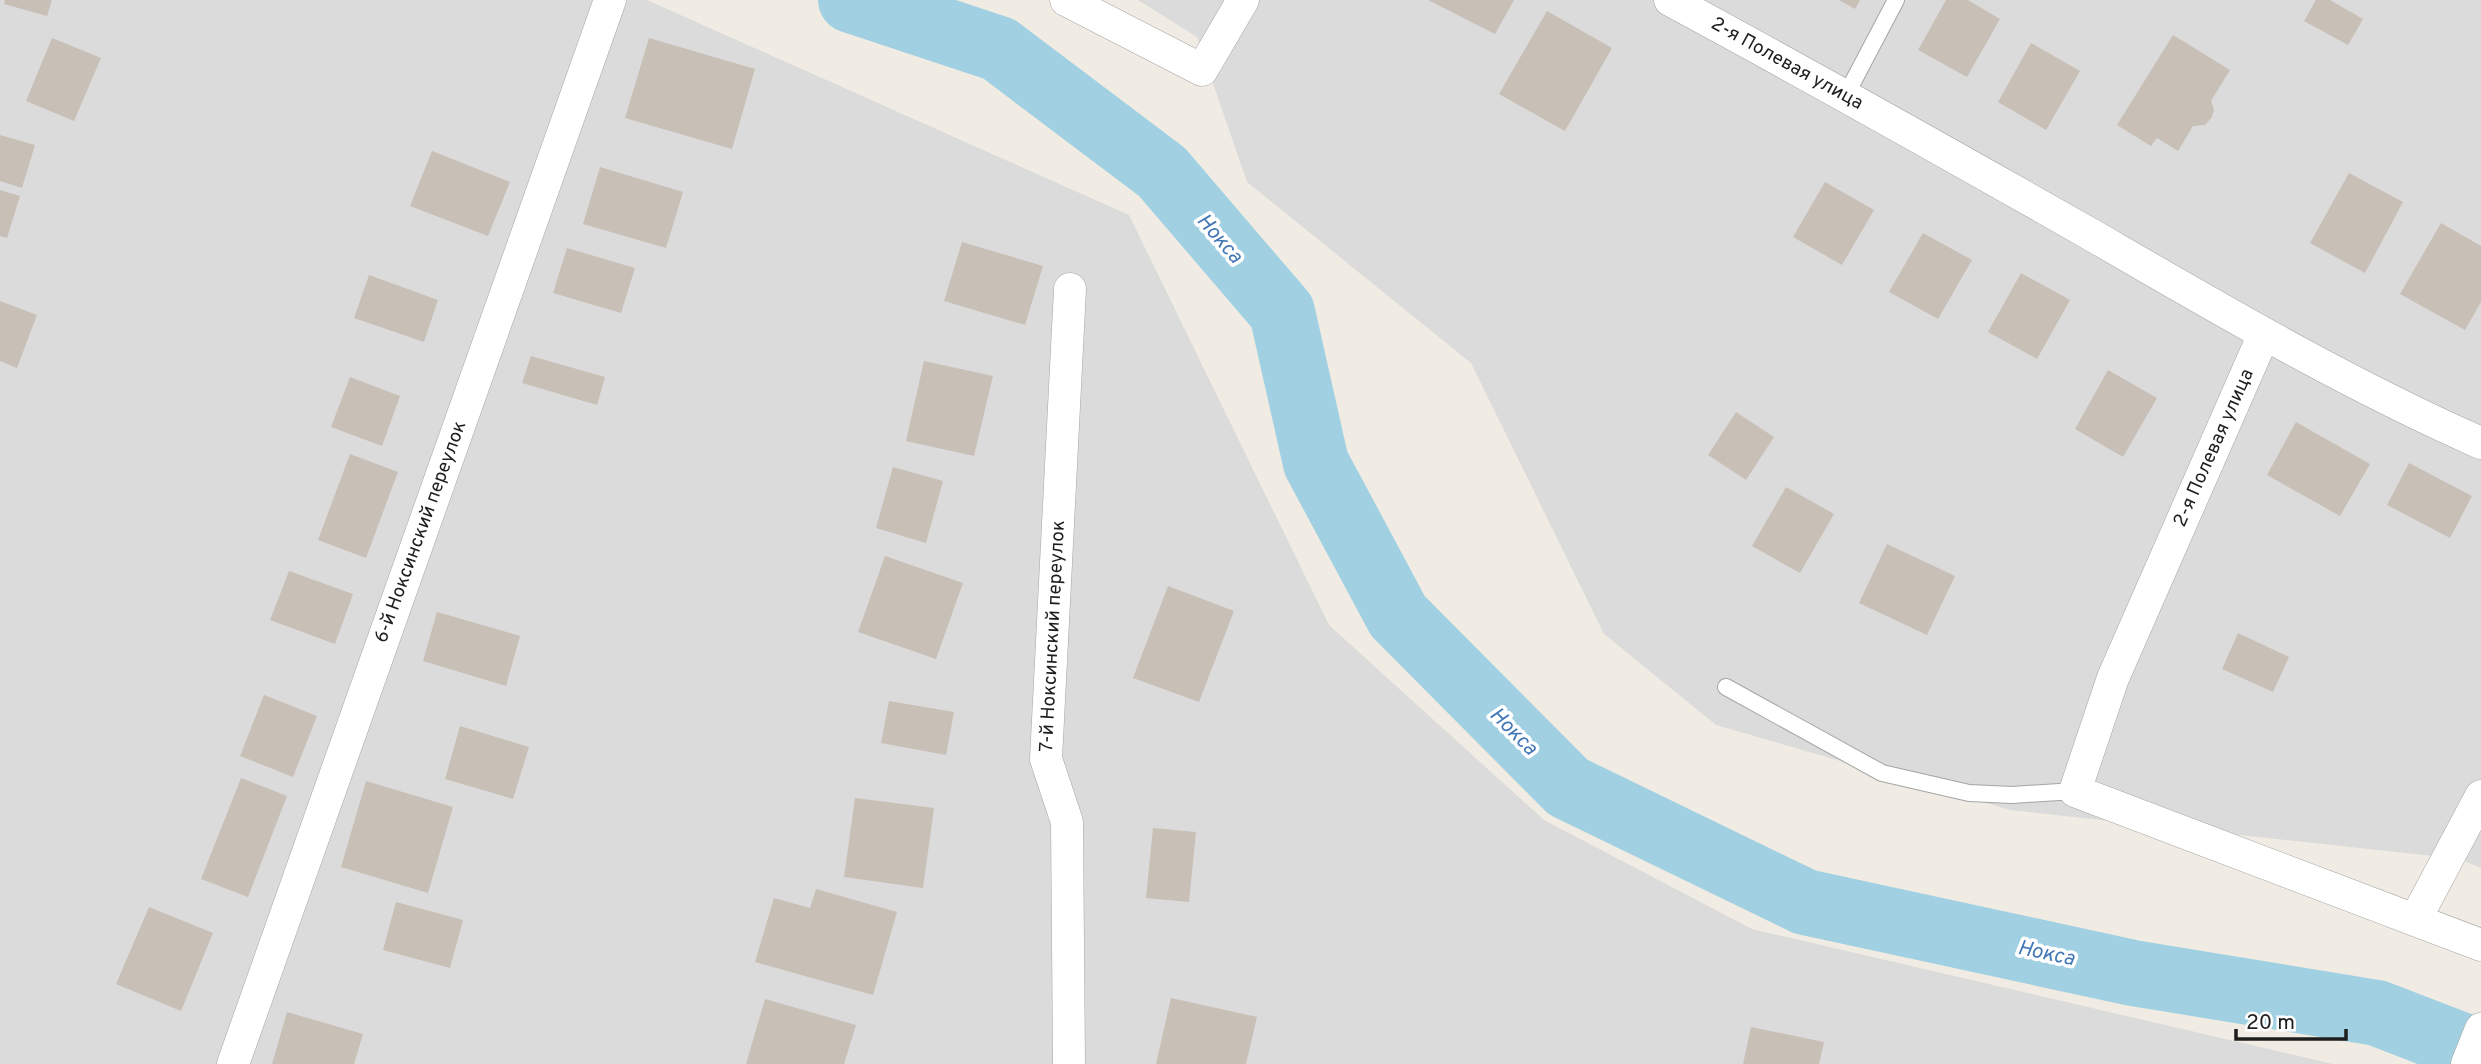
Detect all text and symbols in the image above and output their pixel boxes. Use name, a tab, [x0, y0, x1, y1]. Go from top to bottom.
street label: 2-я Полевая улица	[1707, 12, 1867, 116]
water label: Нокса	[1190, 208, 1248, 270]
street label: 2-я Полевая улица	[2168, 365, 2260, 531]
street label: 6-й Ноксинский переулок	[370, 418, 472, 646]
street label: 7-й Ноксинский переулок	[1035, 519, 1071, 753]
water label: Нокса	[1483, 702, 1543, 762]
water label: Нокса	[2015, 935, 2077, 973]
scale bar	[2236, 998, 2346, 1042]
text: 20 m	[2246, 1010, 2295, 1037]

